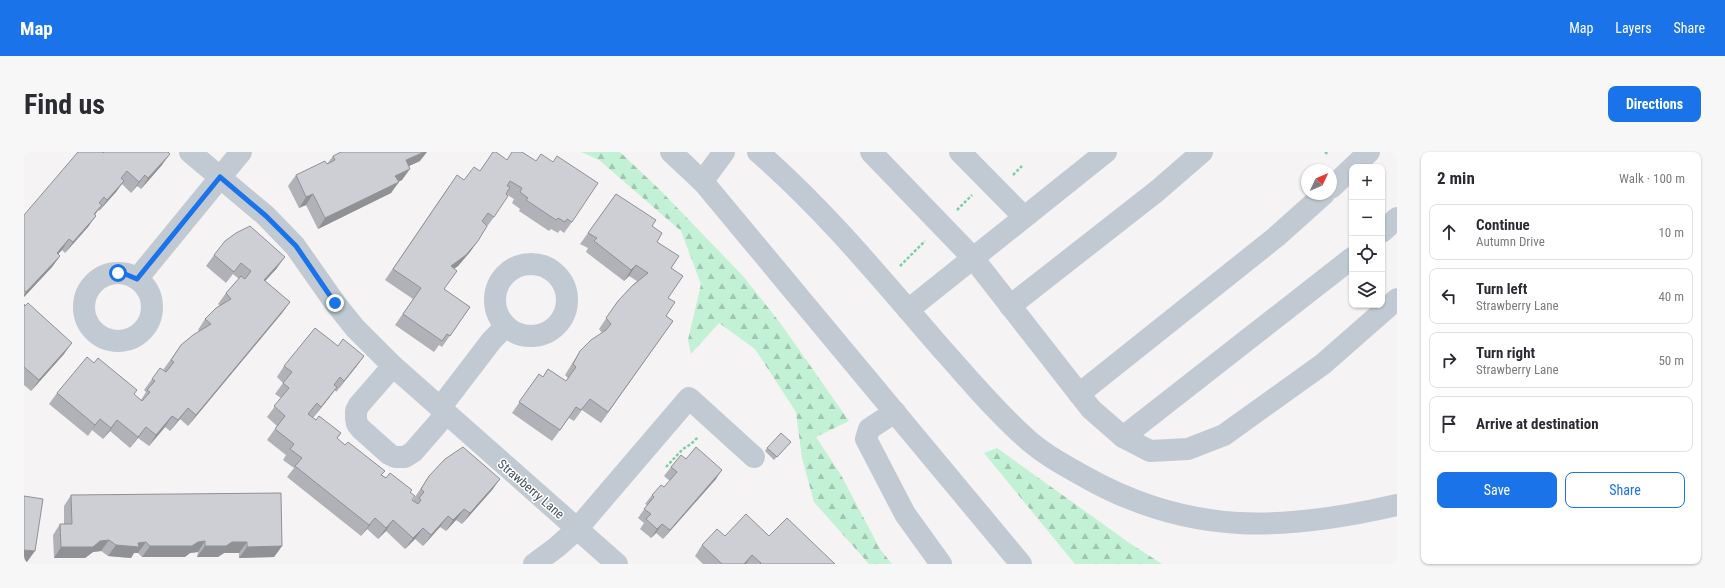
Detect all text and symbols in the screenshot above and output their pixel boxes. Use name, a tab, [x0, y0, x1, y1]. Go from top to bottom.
text: Map	[20, 17, 53, 40]
text: Map	[1569, 20, 1593, 36]
text: Layers	[1615, 20, 1652, 36]
text: Share	[1674, 20, 1705, 36]
button: Directions	[1608, 86, 1701, 122]
text: Find us	[24, 88, 105, 121]
north arrow	[1301, 164, 1337, 200]
map controls	[1349, 164, 1385, 308]
button: +	[1349, 164, 1385, 200]
text: 2 min	[1437, 168, 1475, 188]
text: Walk · 100 m	[1619, 171, 1685, 186]
button: −	[1349, 200, 1385, 236]
text: Continue	[1476, 216, 1530, 234]
icon: ahead	[1438, 221, 1460, 243]
text: 10 m	[1658, 225, 1684, 240]
text: Autumn Drive	[1476, 234, 1545, 249]
button: locate	[1349, 236, 1385, 272]
route start	[109, 264, 127, 282]
button: layers	[1349, 272, 1385, 308]
text: Turn left	[1476, 280, 1527, 298]
icon: left	[1438, 285, 1460, 307]
text: 40 m	[1658, 289, 1684, 304]
route end	[326, 294, 344, 312]
text: Strawberry Lane	[1476, 298, 1559, 313]
text: Turn right	[1476, 344, 1535, 362]
icon: right	[1438, 349, 1460, 371]
text: 50 m	[1658, 353, 1684, 368]
text: Strawberry Lane	[1476, 362, 1559, 377]
icon: arrive	[1438, 413, 1460, 435]
text: Arrive at destination	[1476, 415, 1599, 433]
street label: Strawberry Lane	[495, 456, 567, 522]
button: Save	[1437, 472, 1557, 508]
button: Share	[1565, 472, 1685, 508]

